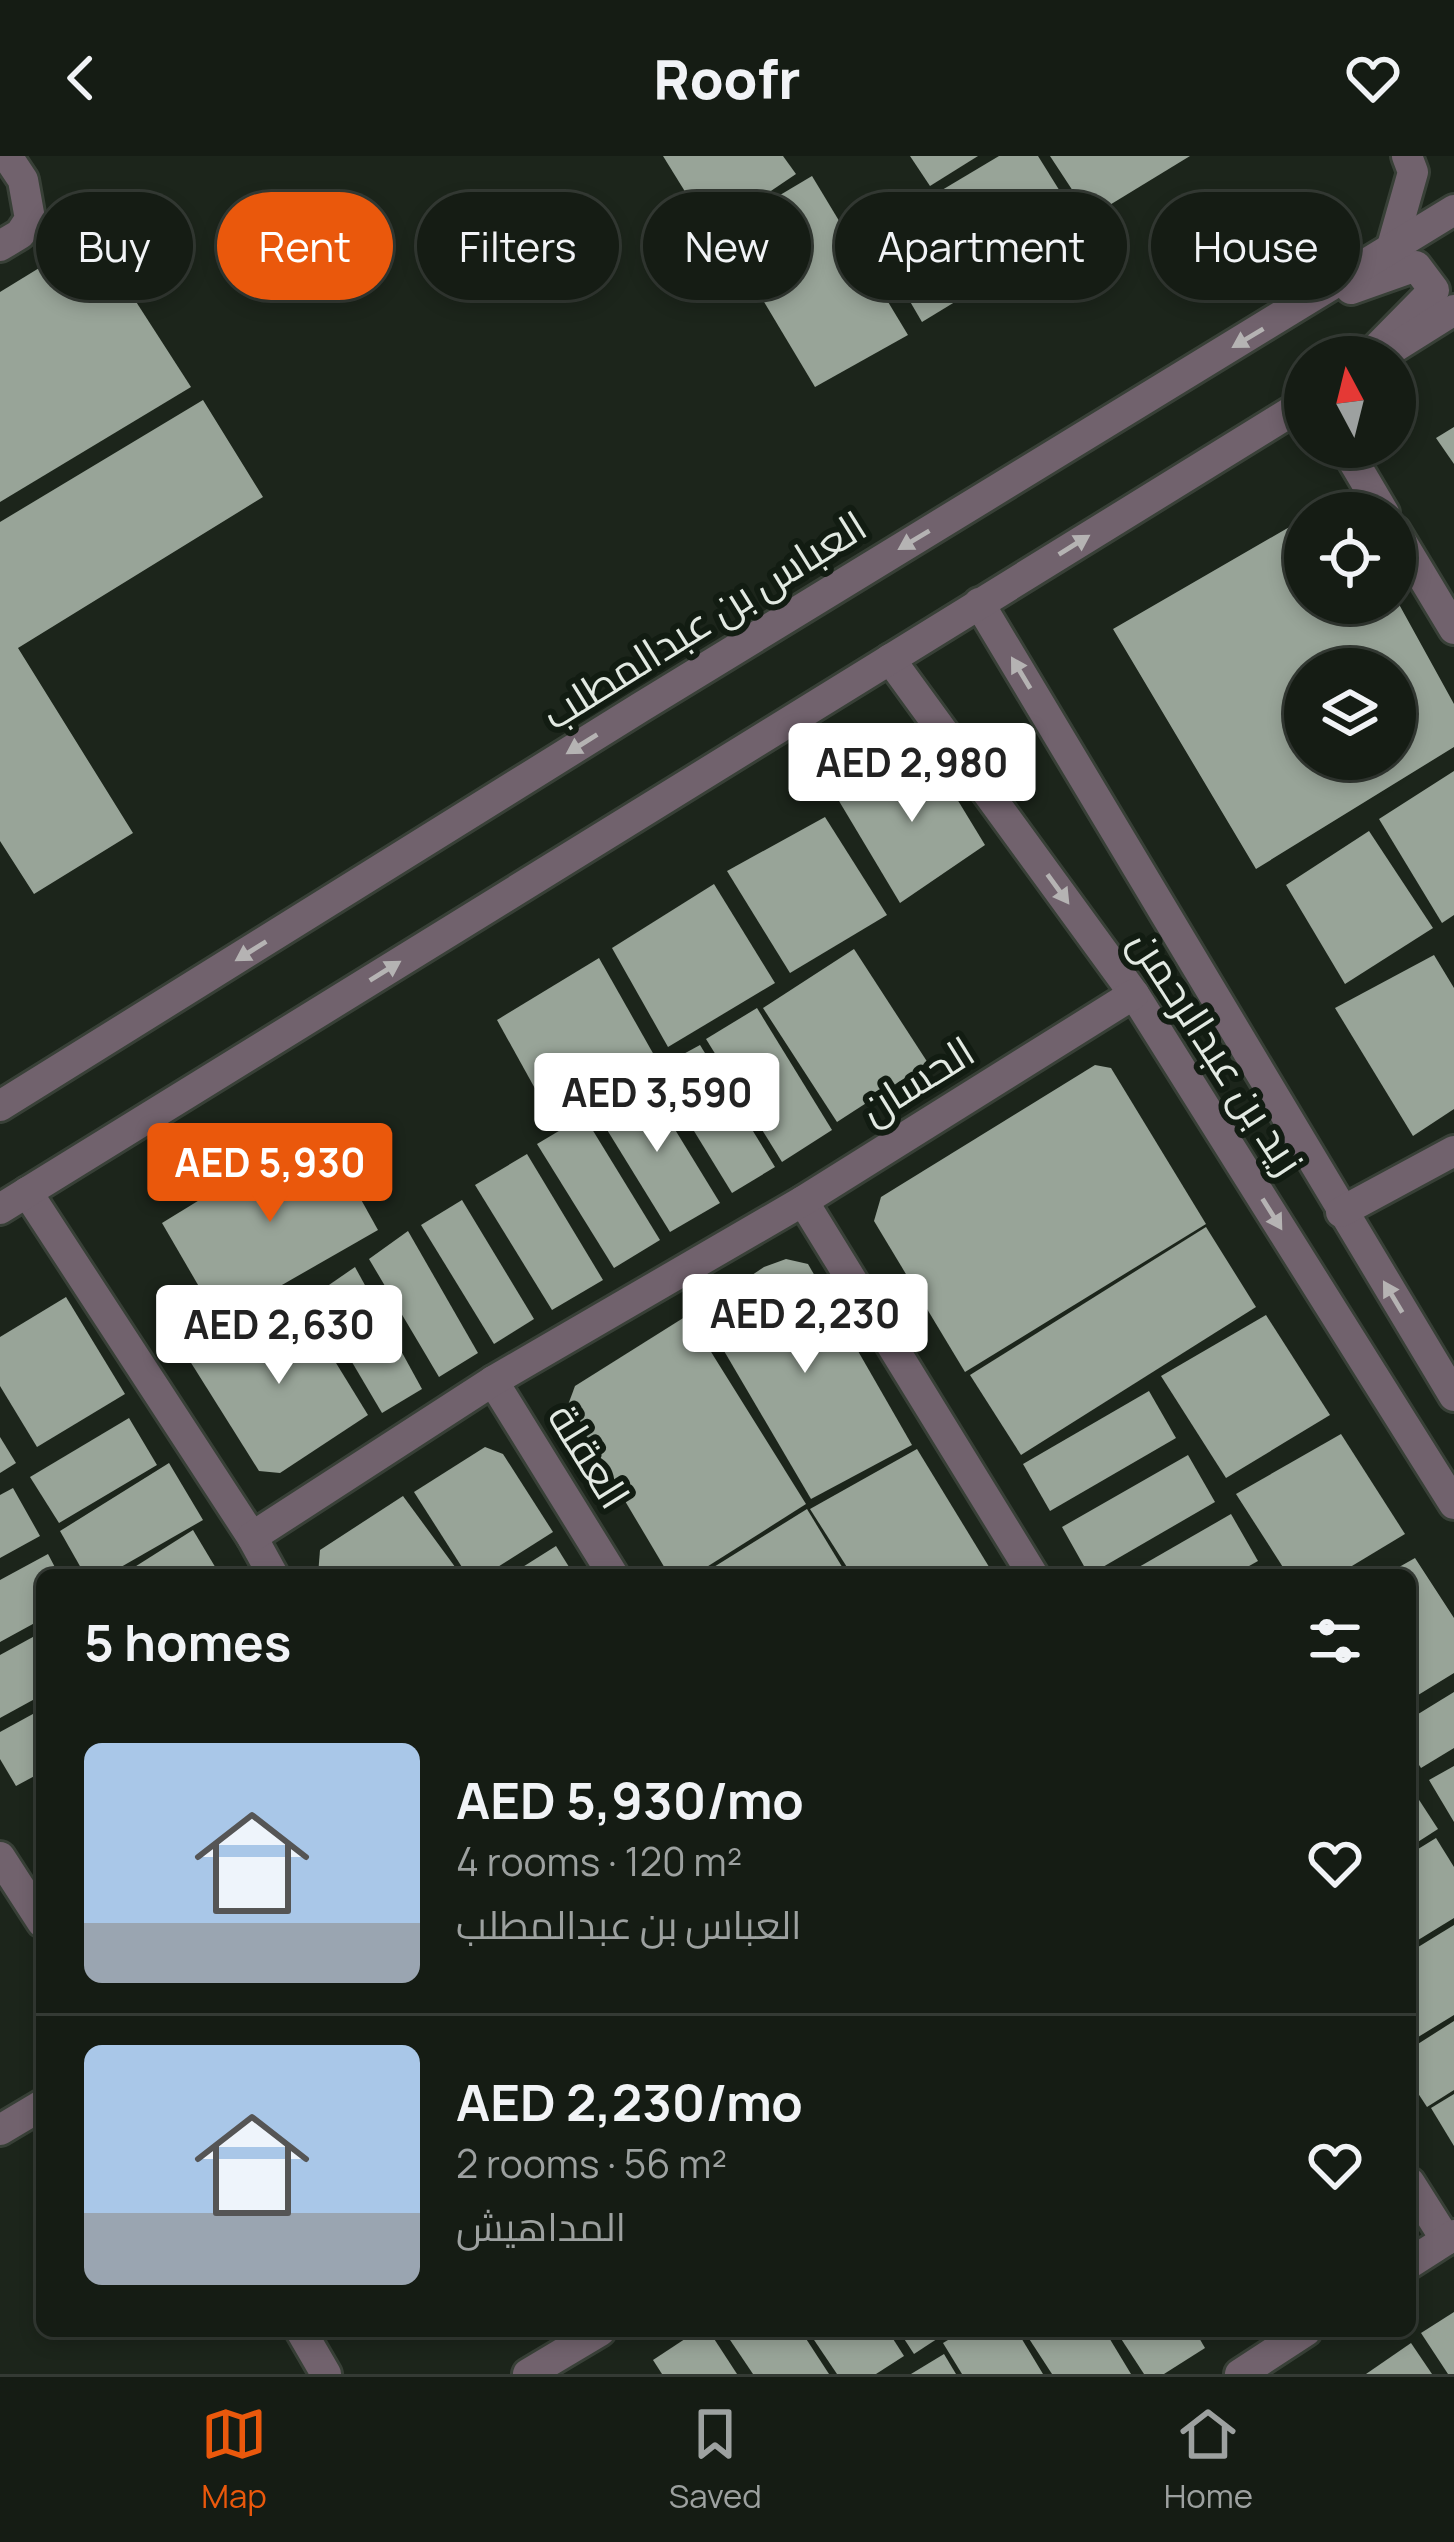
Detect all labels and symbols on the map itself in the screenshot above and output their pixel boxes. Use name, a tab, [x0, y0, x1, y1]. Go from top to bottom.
one-way arrow	[1231, 326, 1264, 348]
north arrow	[1284, 336, 1416, 468]
street label: العباس بن عبدالمطلب	[530, 496, 877, 742]
one-way arrow	[897, 529, 931, 550]
one-way arrow	[1057, 535, 1091, 556]
one-way arrow	[1012, 656, 1033, 690]
pin: AED 2,980	[775, 723, 1049, 825]
one-way arrow	[565, 732, 598, 754]
one-way arrow	[1045, 873, 1069, 905]
street label: زيد بن عبدالرحمن	[1117, 918, 1319, 1185]
one-way arrow	[235, 939, 268, 961]
one-way arrow	[368, 961, 402, 982]
street label: الحسان	[848, 1022, 985, 1137]
pin: AED 3,590	[520, 1053, 794, 1155]
pin: AED 5,930	[133, 1123, 407, 1225]
one-way arrow	[1260, 1198, 1282, 1231]
pin: AED 2,230	[668, 1274, 942, 1376]
one-way arrow	[1383, 1280, 1405, 1313]
pin: AED 2,630	[142, 1285, 416, 1387]
street label: العقلة	[535, 1392, 645, 1519]

